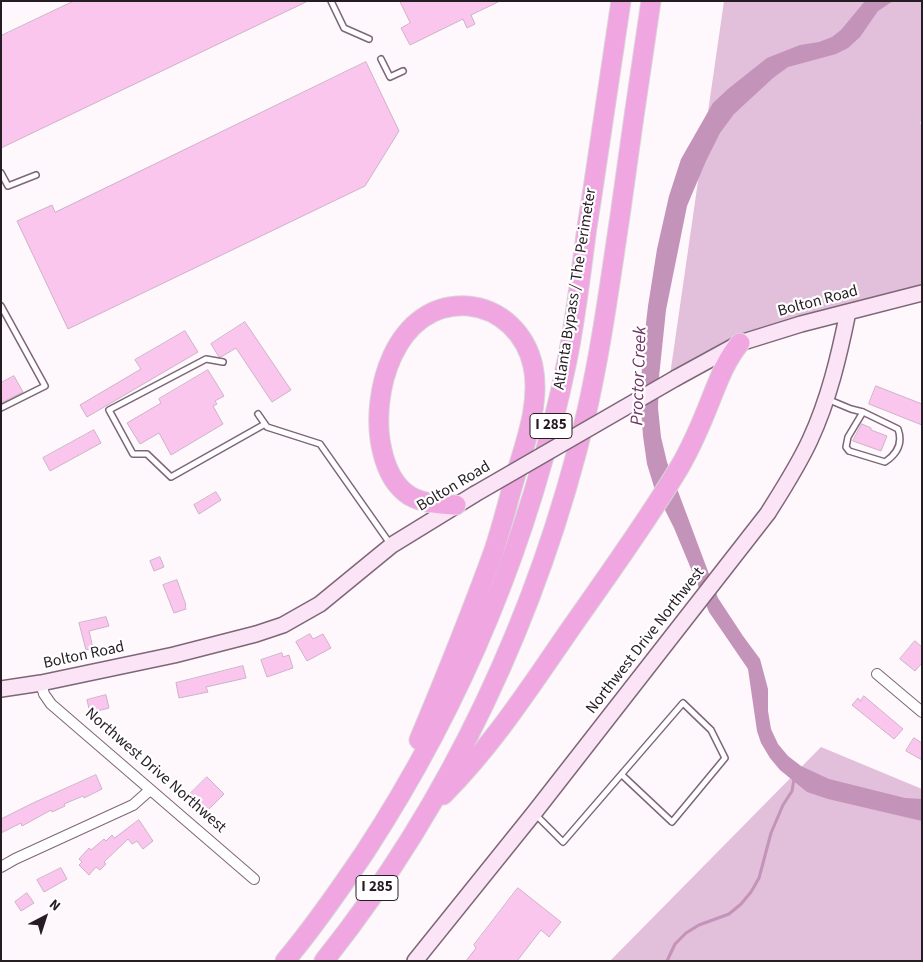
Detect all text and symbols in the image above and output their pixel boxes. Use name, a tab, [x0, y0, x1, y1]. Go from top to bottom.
street label: Atlanta Bypass / The Perimeter	[551, 187, 601, 391]
street label: Bolton Road	[776, 282, 860, 322]
water label: Proctor Creek	[627, 326, 653, 426]
road number: I 285	[530, 414, 572, 438]
street label: Bolton Road	[414, 458, 494, 516]
street label: Northwest Drive Northwest	[583, 564, 709, 718]
street label: Bolton Road	[42, 638, 126, 674]
street label: Northwest Drive Northwest	[80, 704, 230, 838]
road number: I 285	[356, 876, 398, 900]
north arrow	[20, 892, 70, 942]
text: N	[45, 895, 65, 916]

